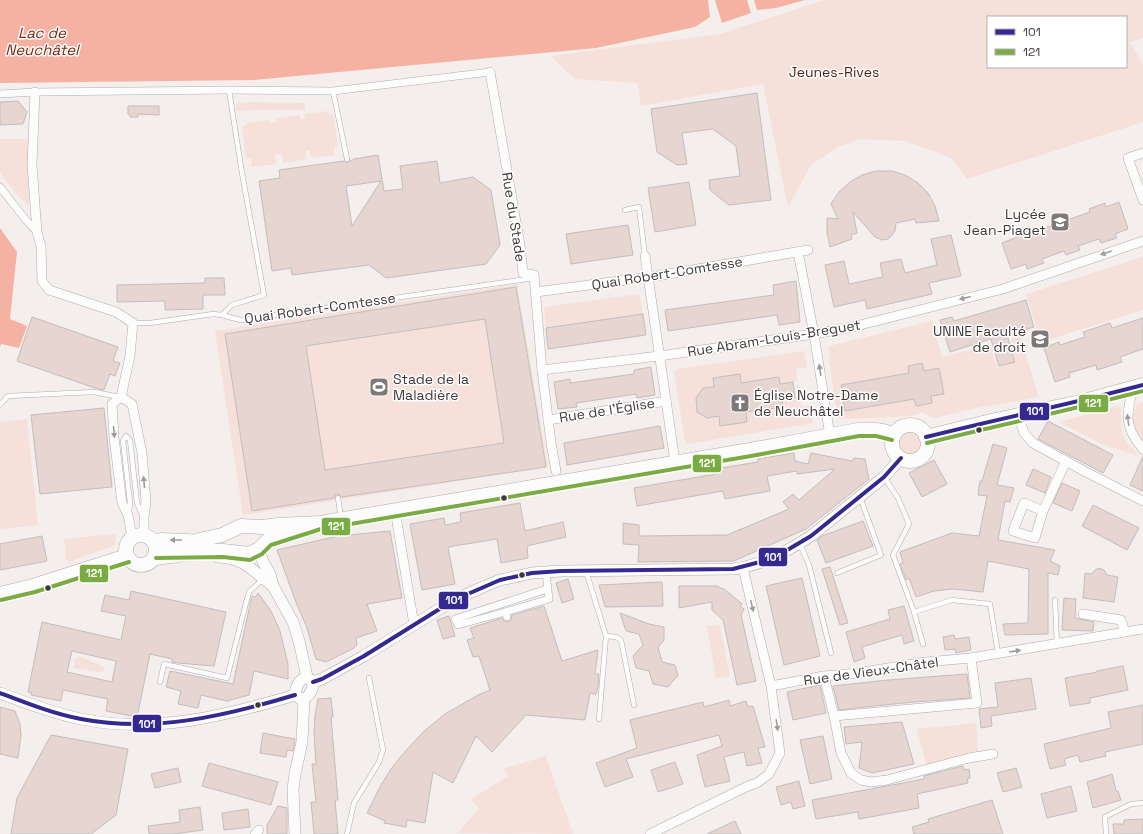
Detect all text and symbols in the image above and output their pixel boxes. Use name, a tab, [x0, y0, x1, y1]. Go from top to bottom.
legend	[987, 16, 1127, 68]
water label: Lac de Neuchâtel	[5, 23, 81, 59]
text: 101	[1023, 24, 1041, 40]
text: 121	[1023, 44, 1040, 60]
park label: Jeunes-Rives	[789, 63, 879, 81]
street label: Rue du Stade	[498, 171, 530, 263]
place label: Lycée Jean-Piaget	[964, 205, 1046, 239]
school or university icon: Lycée Jean-Piaget	[1049, 211, 1071, 233]
one-way arrow	[1100, 251, 1112, 257]
street label: Quai Robert-Comtesse	[590, 252, 744, 294]
street label: Quai Robert-Comtesse	[243, 288, 397, 328]
one-way arrow	[959, 296, 971, 302]
street label: Rue Abram-Louis-Breguet	[686, 315, 862, 361]
place label: UNINE Faculté de droit	[933, 322, 1026, 356]
school or university icon: UNINE Faculté de droit	[1029, 328, 1051, 350]
one-way arrow	[817, 363, 823, 376]
place label: Stade de la Maladière	[393, 370, 469, 404]
sports icon: Stade de la Maladière	[368, 376, 390, 398]
place label: Église Notre-Dame de Neuchâtel	[754, 386, 878, 420]
church icon: Église Notre-Dame de Neuchâtel	[729, 392, 751, 414]
street label: Rue de l'Église	[558, 394, 656, 426]
line badge: 121	[1078, 394, 1109, 413]
text: 121	[1085, 396, 1101, 410]
line badge: 101	[1019, 402, 1050, 421]
text: 101	[1026, 404, 1044, 418]
one-way arrow	[1125, 414, 1131, 426]
unlabelled marker	[974, 425, 984, 435]
one-way arrow	[110, 426, 117, 438]
line badge: 121	[692, 454, 722, 473]
text: 121	[699, 456, 715, 470]
one-way arrow	[141, 476, 148, 488]
unlabelled marker	[499, 493, 509, 503]
line badge: 121	[321, 517, 351, 536]
text: 121	[328, 519, 344, 533]
one-way arrow	[169, 537, 182, 543]
line badge: 101	[758, 547, 788, 567]
text: 101	[764, 550, 782, 564]
line badge: 121	[79, 564, 109, 583]
text: 121	[86, 566, 102, 580]
unlabelled marker	[517, 570, 527, 580]
unlabelled marker	[43, 583, 53, 593]
line badge: 101	[438, 591, 469, 610]
text: 101	[445, 593, 463, 607]
one-way arrow	[750, 600, 756, 612]
one-way arrow	[1009, 647, 1021, 653]
street label: Rue de Vieux-Châtel	[802, 653, 940, 689]
unlabelled marker	[253, 700, 263, 710]
line badge: 101	[132, 714, 162, 733]
text: 101	[138, 717, 156, 731]
one-way arrow	[774, 719, 780, 731]

